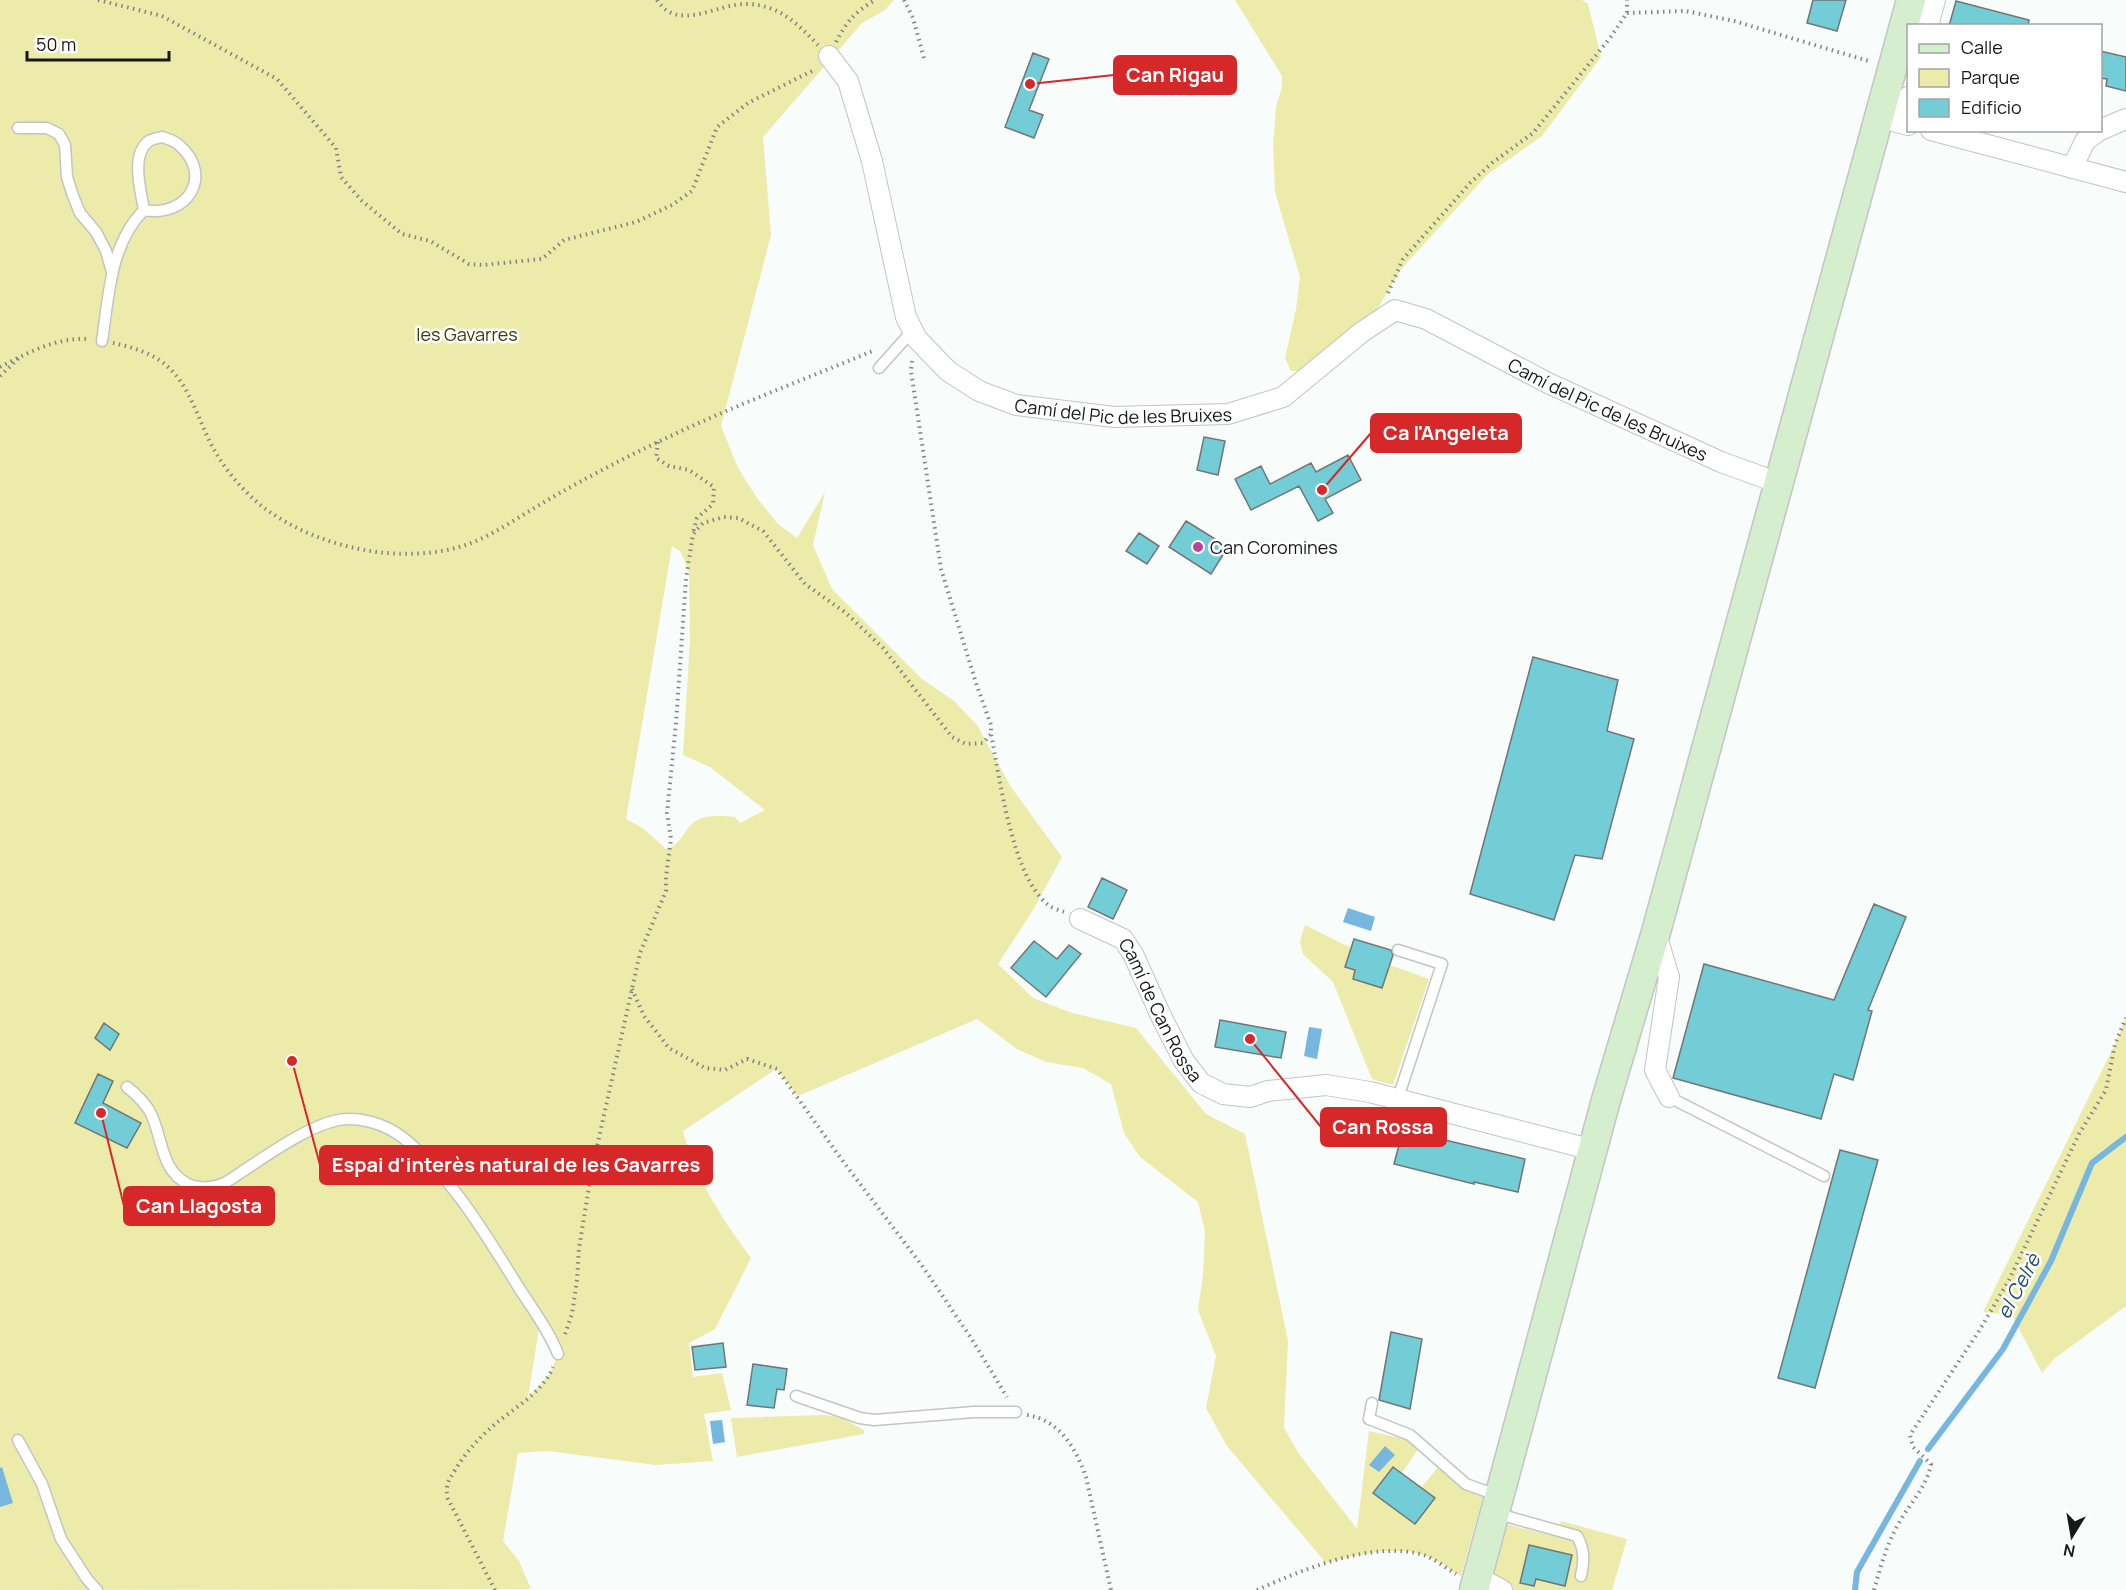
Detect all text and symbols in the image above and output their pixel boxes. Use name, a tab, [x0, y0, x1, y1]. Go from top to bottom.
scale bar	[27, 24, 170, 62]
legend	[1907, 24, 2102, 132]
text: 50 m	[36, 32, 76, 56]
text: Calle	[1961, 35, 2003, 59]
callout: Can Rigau	[1114, 56, 1236, 94]
text: Can Rigau	[1126, 61, 1224, 88]
text: Parque	[1961, 65, 2020, 89]
text: Edificio	[1961, 95, 2022, 119]
park label: les Gavarres	[416, 322, 518, 346]
street label: Camí del Pic de les Bruixes	[1504, 352, 1712, 466]
street label: Camí del Pic de les Bruixes	[1013, 393, 1232, 429]
callout: Ca l'Angeleta	[1371, 414, 1521, 452]
text: Ca l'Angeleta	[1383, 419, 1509, 446]
place label: Can Coromines	[1210, 535, 1338, 559]
marker: Can Coromines	[1191, 540, 1205, 554]
street label: Camí de Can Rossa	[1114, 933, 1208, 1087]
callout: Can Rossa	[1321, 1108, 1446, 1146]
text: Can Rossa	[1332, 1113, 1434, 1140]
callout: Espai d'interès natural de les Gavarres	[320, 1146, 712, 1184]
text: Espai d'interès natural de les Gavarres	[332, 1151, 700, 1178]
callout: Can Llagosta	[124, 1187, 274, 1225]
text: Can Llagosta	[136, 1192, 262, 1219]
water label: el Celrè	[1990, 1248, 2047, 1323]
north arrow	[2042, 1506, 2102, 1566]
text: N	[2061, 1539, 2077, 1563]

